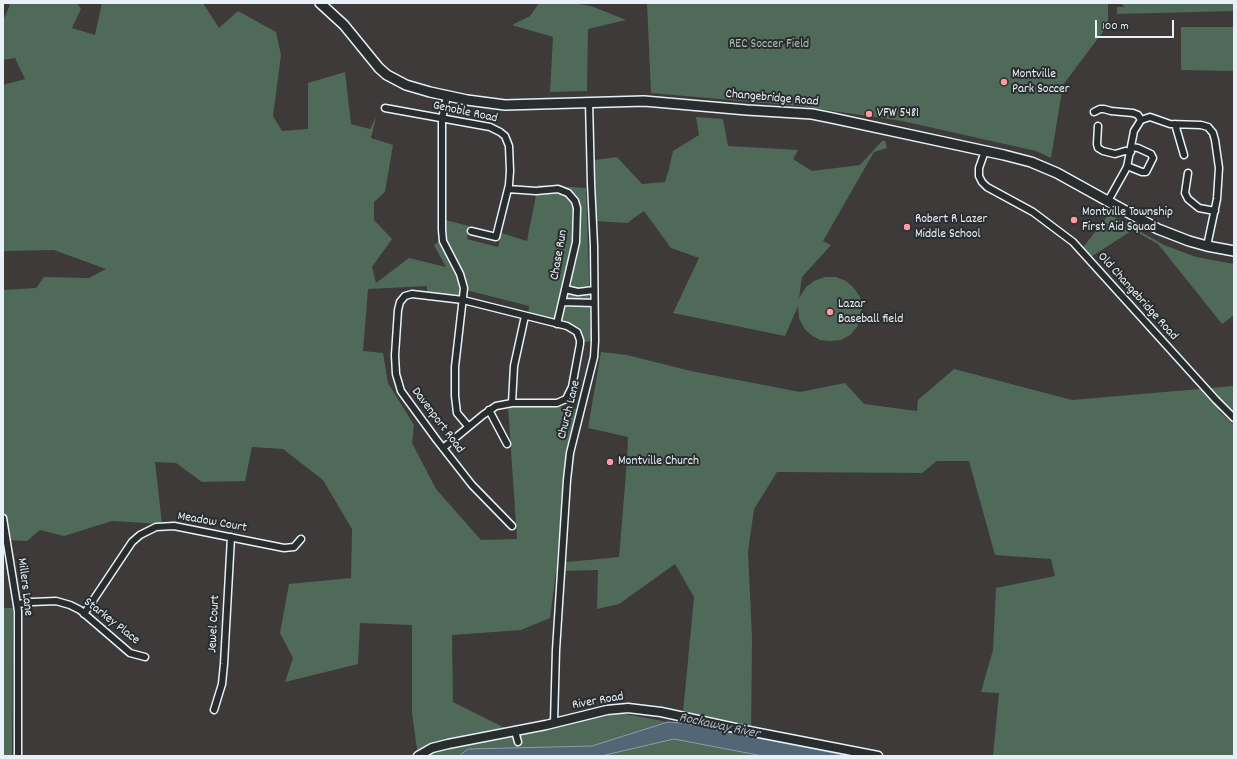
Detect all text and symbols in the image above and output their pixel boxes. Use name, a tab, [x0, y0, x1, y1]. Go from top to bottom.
scale bar	[1097, 12, 1176, 38]
text: 100 m	[1102, 18, 1129, 35]
park label: REC Soccer Field	[729, 37, 809, 53]
place label: Montville Park Soccer	[1012, 67, 1070, 98]
marker: Montville Park Soccer	[999, 77, 1009, 87]
street label: Changebridge Road	[725, 87, 819, 111]
street label: Genoble Road	[431, 99, 499, 127]
place label: VFW 5481	[877, 106, 919, 122]
marker: VFW 5481	[864, 109, 874, 119]
place label: Montville Township First Aid Squad	[1082, 205, 1173, 236]
place label: Robert R Lazer Middle School	[915, 212, 987, 243]
marker: Montville Township First Aid Squad	[1069, 215, 1079, 225]
marker: Robert R Lazer Middle School	[902, 222, 912, 232]
street label: Chase Run	[548, 229, 572, 281]
street label: Old Changebridge Road	[1093, 250, 1181, 344]
place label: Lazar Baseball field	[838, 297, 903, 328]
marker: Lazar Baseball field	[825, 307, 835, 317]
street label: Church Lane	[555, 379, 585, 441]
street label: Davenport Road	[407, 385, 467, 457]
place label: Montville Church	[618, 454, 699, 470]
marker: Montville Church	[605, 457, 615, 467]
street label: Meadow Court	[176, 509, 248, 537]
street label: Millers Lane	[13, 557, 35, 617]
street label: Starkey Place	[80, 595, 142, 649]
street label: Jewel Court	[206, 595, 224, 653]
street label: River Road	[571, 690, 625, 714]
water label: Rockaway River	[677, 710, 761, 744]

